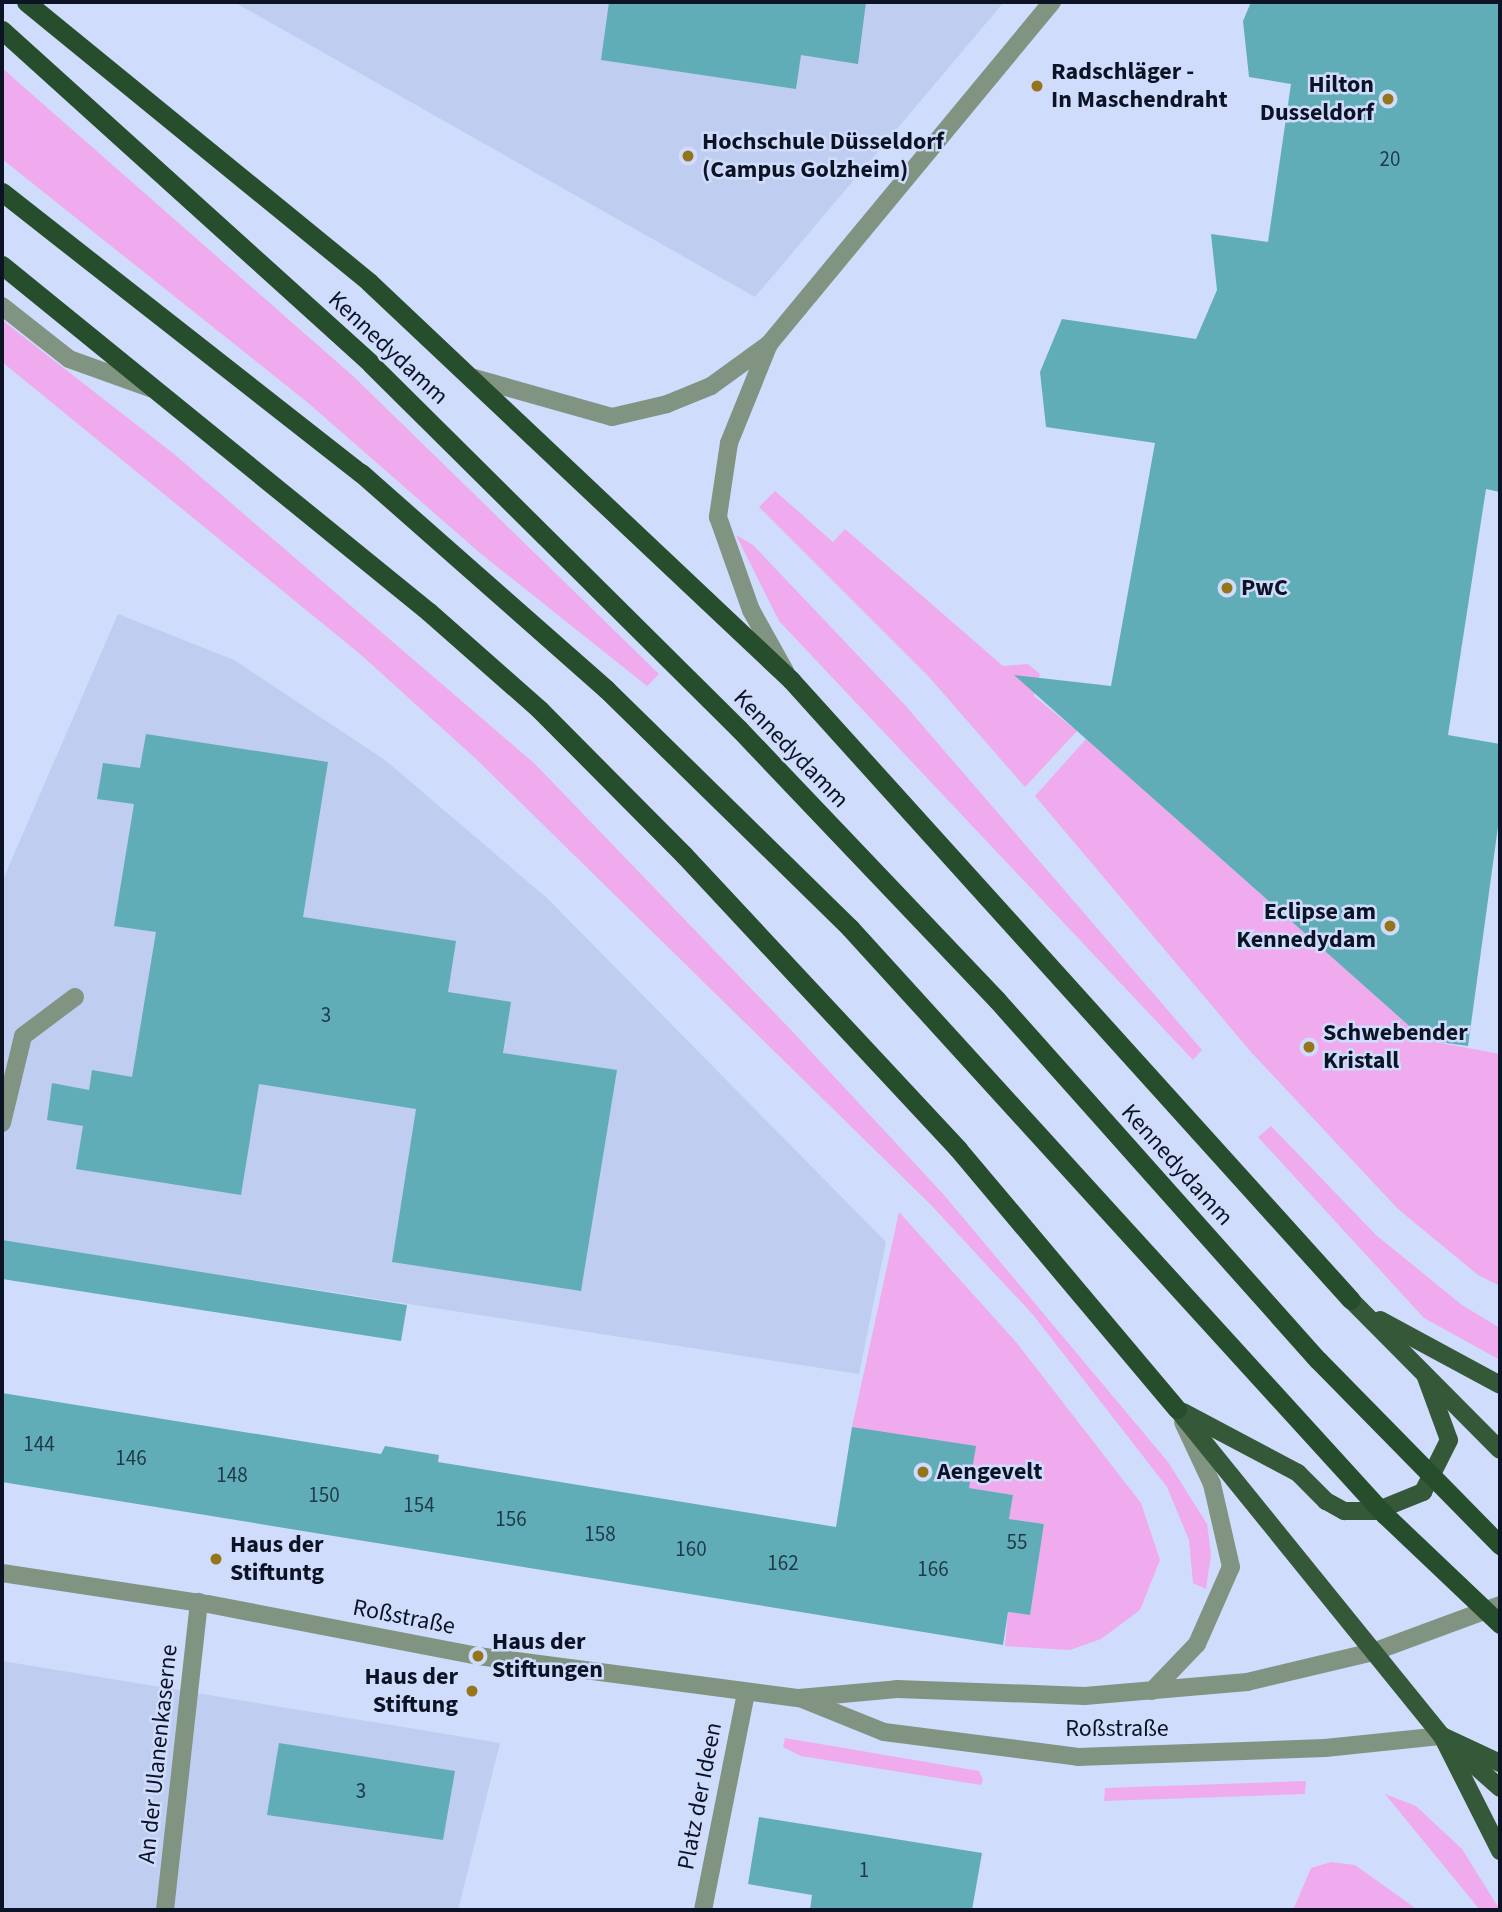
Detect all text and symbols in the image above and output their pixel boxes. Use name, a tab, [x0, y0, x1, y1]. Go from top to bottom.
place label: Radschläger - In Maschendraht	[1051, 58, 1228, 114]
place label: Hilton Dusseldorf	[1260, 71, 1374, 127]
marker: Radschläger - In Maschendraht	[1029, 78, 1045, 94]
marker: Hilton Dusseldorf	[1380, 91, 1396, 107]
place label: Hochschule Düsseldorf (Campus Golzheim)	[702, 128, 944, 184]
house number: 20	[1380, 146, 1400, 172]
marker: Hochschule Düsseldorf (Campus Golzheim)	[680, 148, 696, 164]
street label: Kennedydamm	[322, 285, 454, 411]
place label: PwC	[1241, 574, 1288, 602]
marker: PwC	[1219, 580, 1235, 596]
street label: Kennedydamm	[727, 684, 855, 814]
place label: Eclipse am Kennedydam	[1236, 898, 1376, 954]
marker: Eclipse am Kennedydam	[1382, 918, 1398, 934]
house number: 3	[321, 1002, 331, 1028]
place label: Schwebender Kristall	[1323, 1019, 1468, 1075]
marker: Schwebender Kristall	[1301, 1039, 1317, 1055]
street label: Kennedydamm	[1115, 1098, 1239, 1232]
house number: 144	[23, 1431, 55, 1457]
house number: 146	[115, 1445, 147, 1471]
place label: Aengevelt	[937, 1458, 1042, 1486]
house number: 148	[216, 1462, 248, 1488]
marker: Aengevelt	[915, 1464, 931, 1480]
house number: 150	[308, 1482, 340, 1508]
house number: 154	[403, 1492, 435, 1518]
house number: 156	[495, 1506, 527, 1532]
house number: 158	[584, 1521, 616, 1547]
house number: 55	[1007, 1529, 1027, 1555]
place label: Haus der Stiftuntg	[230, 1531, 324, 1587]
house number: 160	[675, 1536, 707, 1562]
house number: 162	[767, 1550, 799, 1576]
marker: Haus der Stiftuntg	[208, 1551, 224, 1567]
house number: 166	[917, 1556, 949, 1582]
street label: Roßstraße	[350, 1593, 458, 1641]
place label: Haus der Stiftungen	[492, 1628, 603, 1684]
street label: An der Ulanenkaserne	[132, 1643, 184, 1865]
marker: Haus der Stiftungen	[470, 1648, 486, 1664]
place label: Haus der Stiftung	[364, 1663, 458, 1719]
marker: Haus der Stiftung	[464, 1683, 480, 1699]
street label: Roßstraße	[1065, 1715, 1169, 1743]
street label: Platz der Ideen	[672, 1720, 728, 1872]
house number: 3	[356, 1778, 366, 1804]
house number: 1	[859, 1857, 869, 1883]

